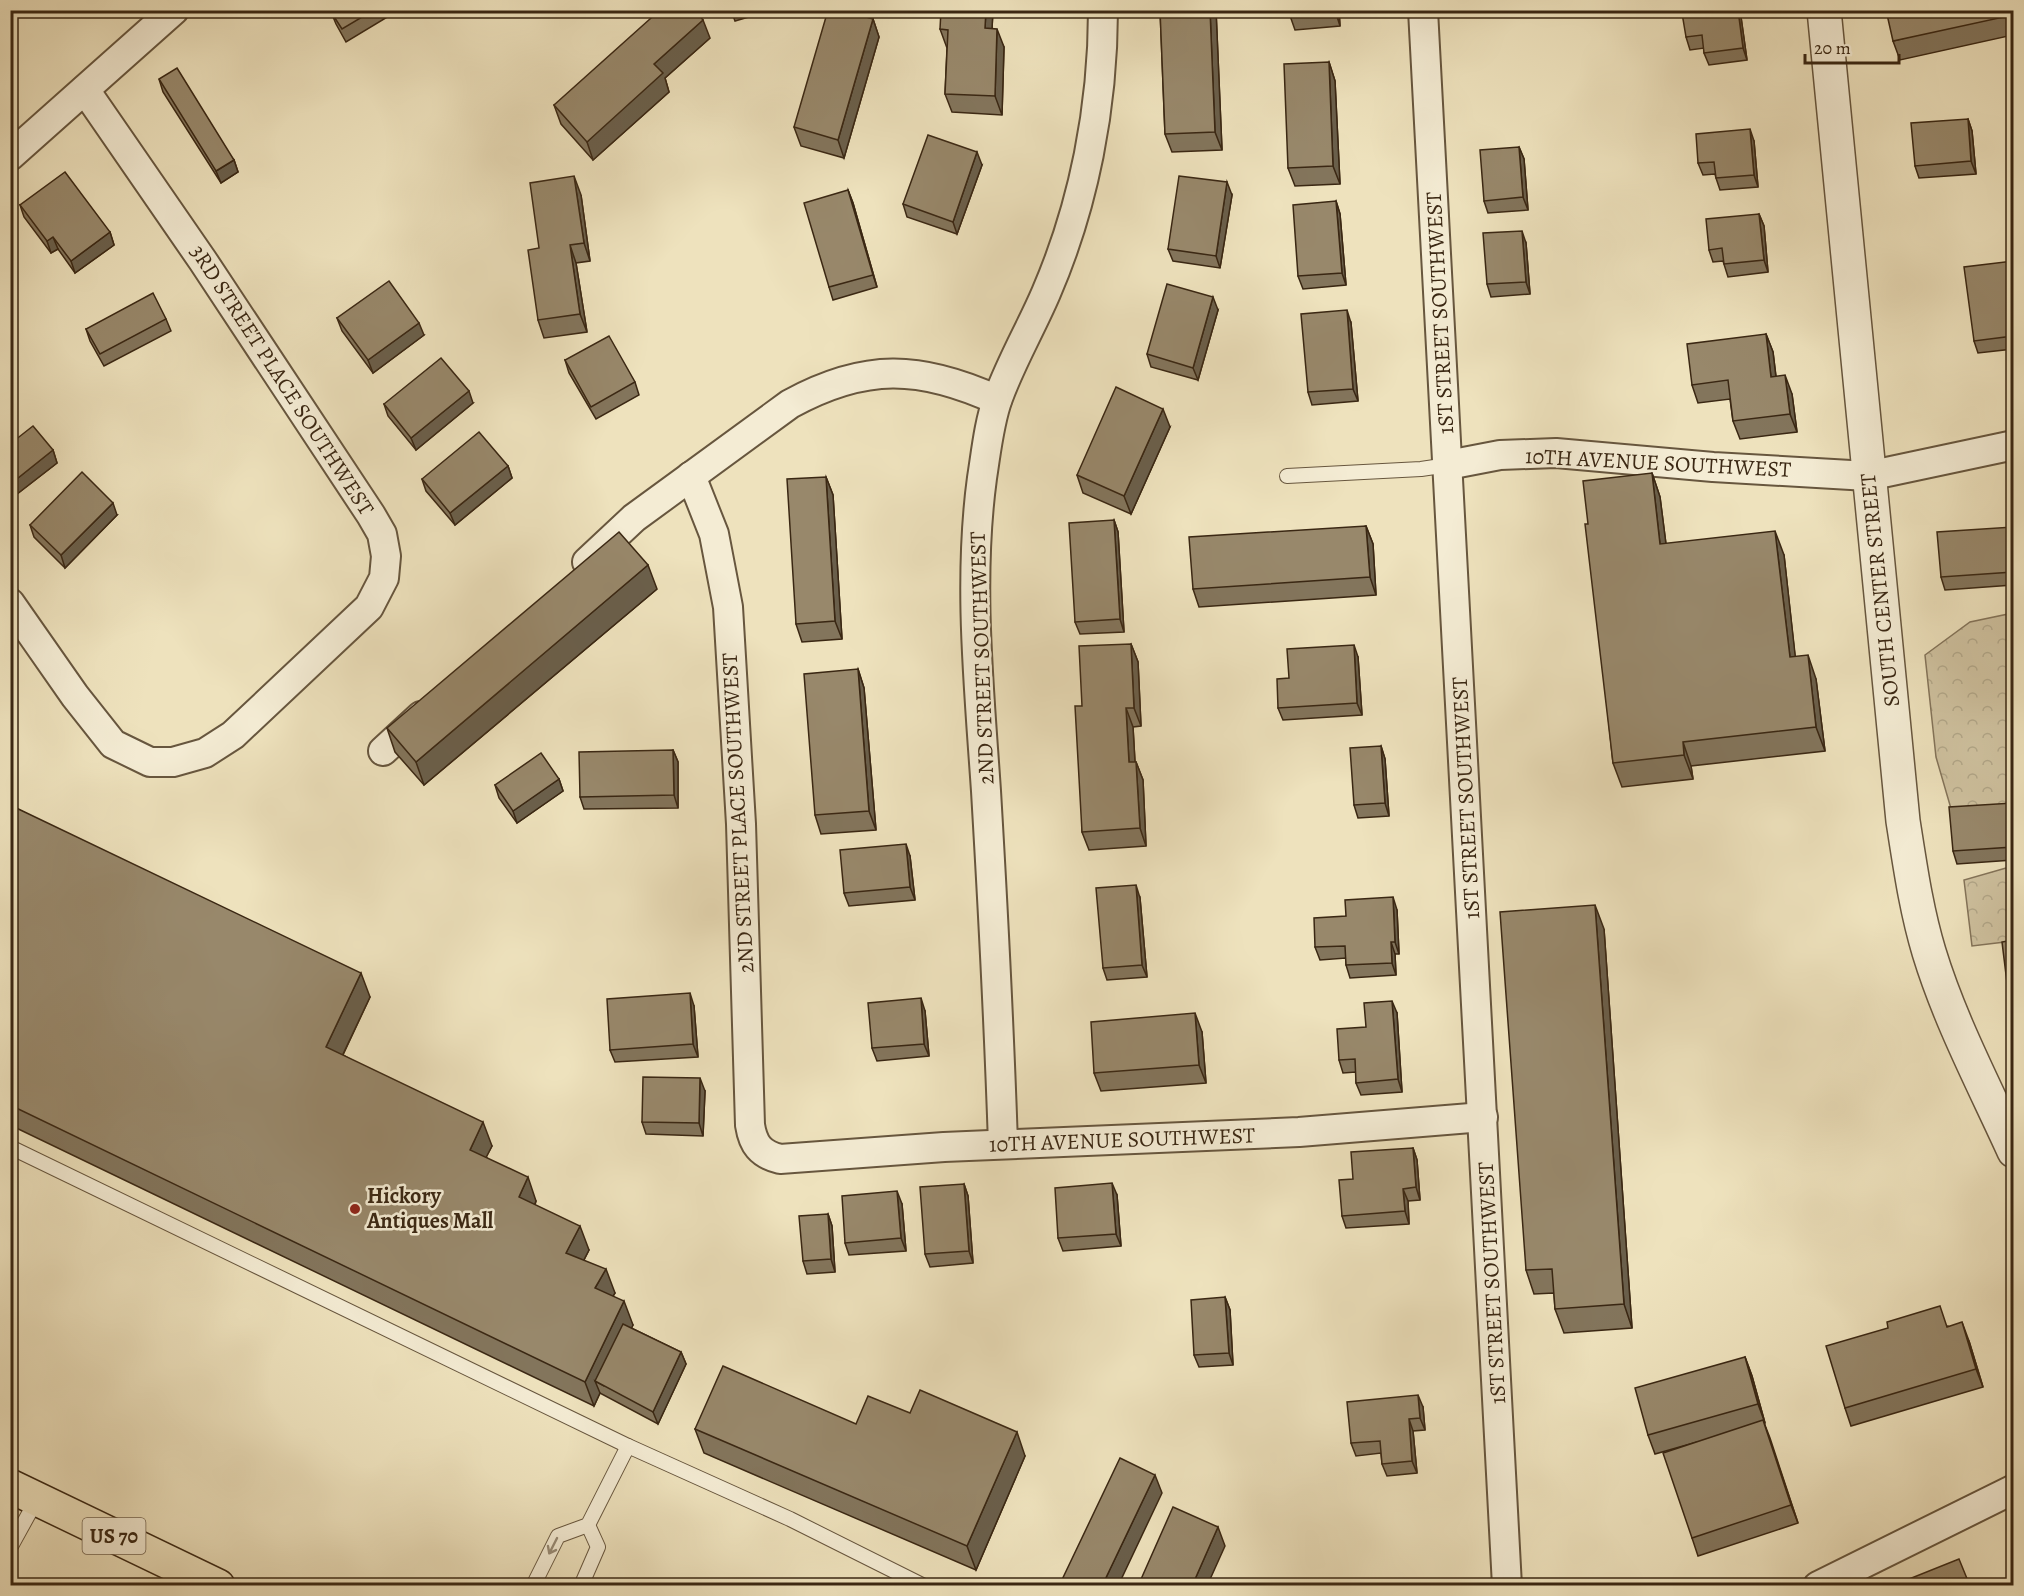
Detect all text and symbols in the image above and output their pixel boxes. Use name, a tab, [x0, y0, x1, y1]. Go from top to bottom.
scale bar	[1805, 27, 1900, 65]
text: 20 m	[1814, 36, 1851, 60]
street label: 1ST STREET SOUTHWEST	[1419, 191, 1461, 435]
street label: 3RD STREET PLACE SOUTHWEST	[183, 239, 381, 521]
street label: 10TH AVENUE SOUTHWEST	[1524, 441, 1792, 485]
street label: SOUTH CENTER STREET	[1853, 472, 1907, 708]
street label: 2ND STREET SOUTHWEST	[963, 531, 1001, 785]
street label: 2ND STREET PLACE SOUTHWEST	[715, 652, 761, 974]
street label: 1ST STREET SOUTHWEST	[1445, 676, 1487, 920]
street label: 10TH AVENUE SOUTHWEST	[988, 1120, 1256, 1160]
street label: 1ST STREET SOUTHWEST	[1471, 1161, 1513, 1405]
place label: Hickory Antiques Mall	[366, 1181, 493, 1236]
marker: Hickory Antiques Mall	[348, 1202, 362, 1216]
road number: US 70	[82, 1518, 146, 1554]
one-way arrow	[546, 1537, 558, 1555]

